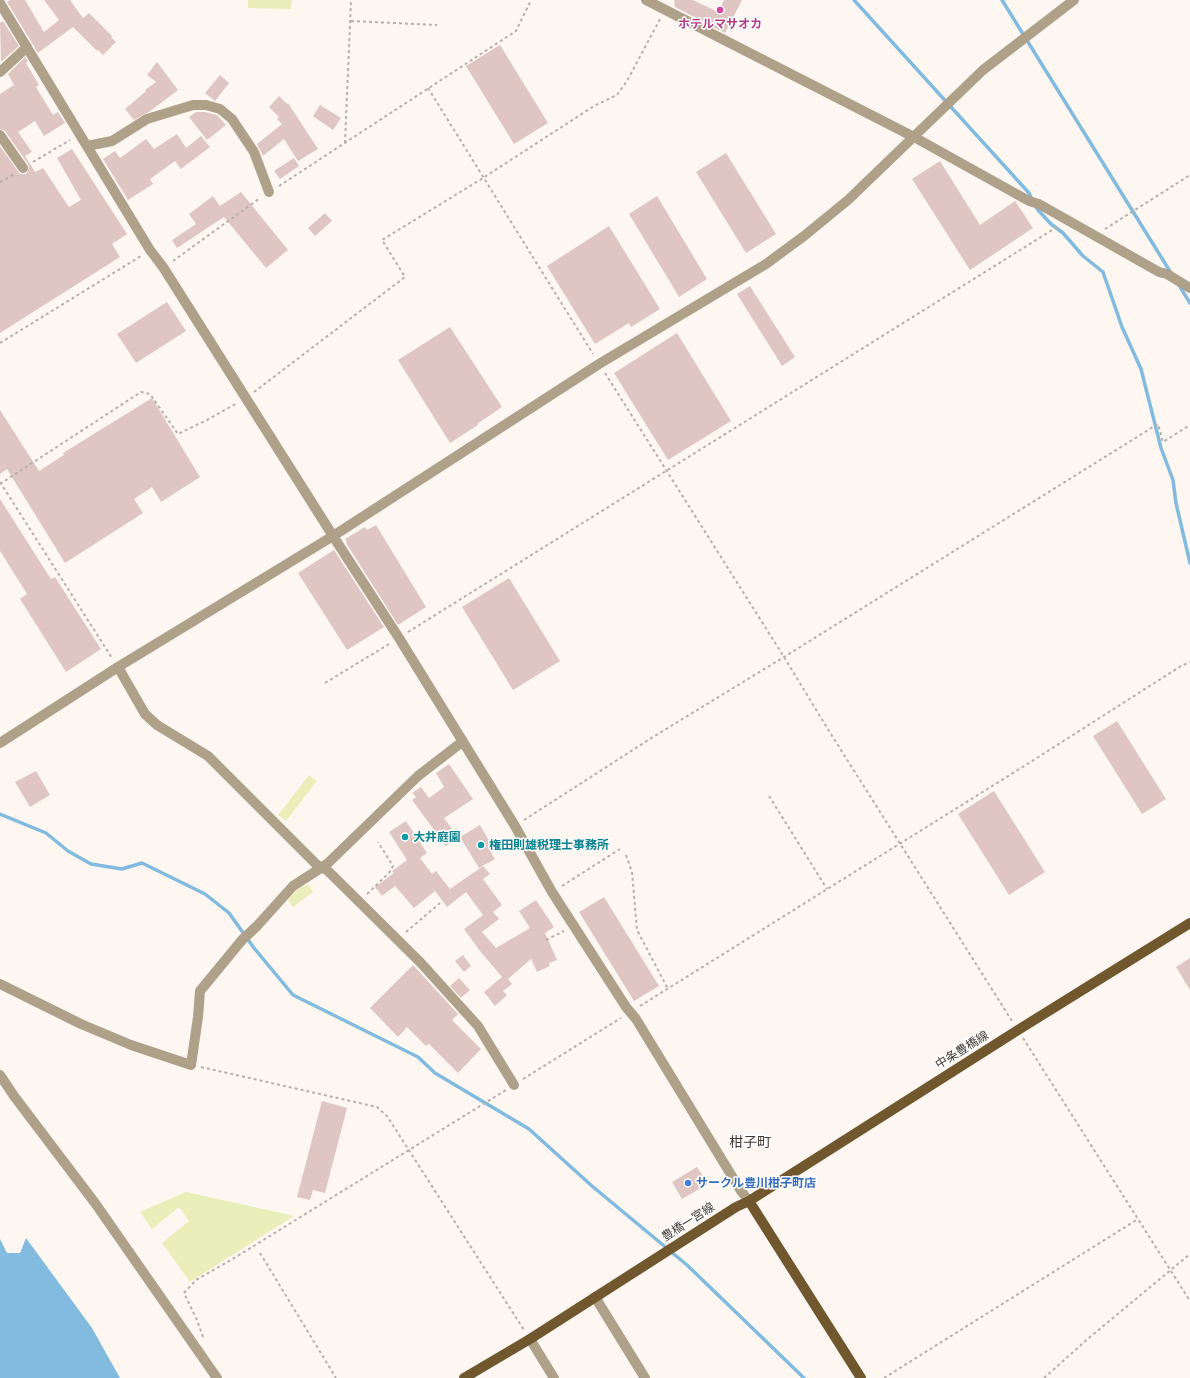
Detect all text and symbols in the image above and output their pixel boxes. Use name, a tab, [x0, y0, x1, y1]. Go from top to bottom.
marker: ホテルマサオカ	[715, 5, 725, 15]
place label: ホテルマサオカ	[678, 17, 762, 31]
place label: 大井庭園	[413, 830, 461, 844]
marker: 大井庭園	[400, 832, 410, 842]
place label: 権田則雄税理士事務所	[489, 838, 609, 852]
marker: 権田則雄税理士事務所	[476, 840, 486, 850]
street label: 中条豊橋線	[933, 1028, 991, 1072]
district label: 柑子町	[729, 1135, 771, 1151]
place label: サークル豊川柑子町店	[696, 1176, 816, 1190]
marker: サークル豊川柑子町店	[683, 1178, 693, 1188]
street label: 豊橋一宮線	[659, 1200, 717, 1244]

